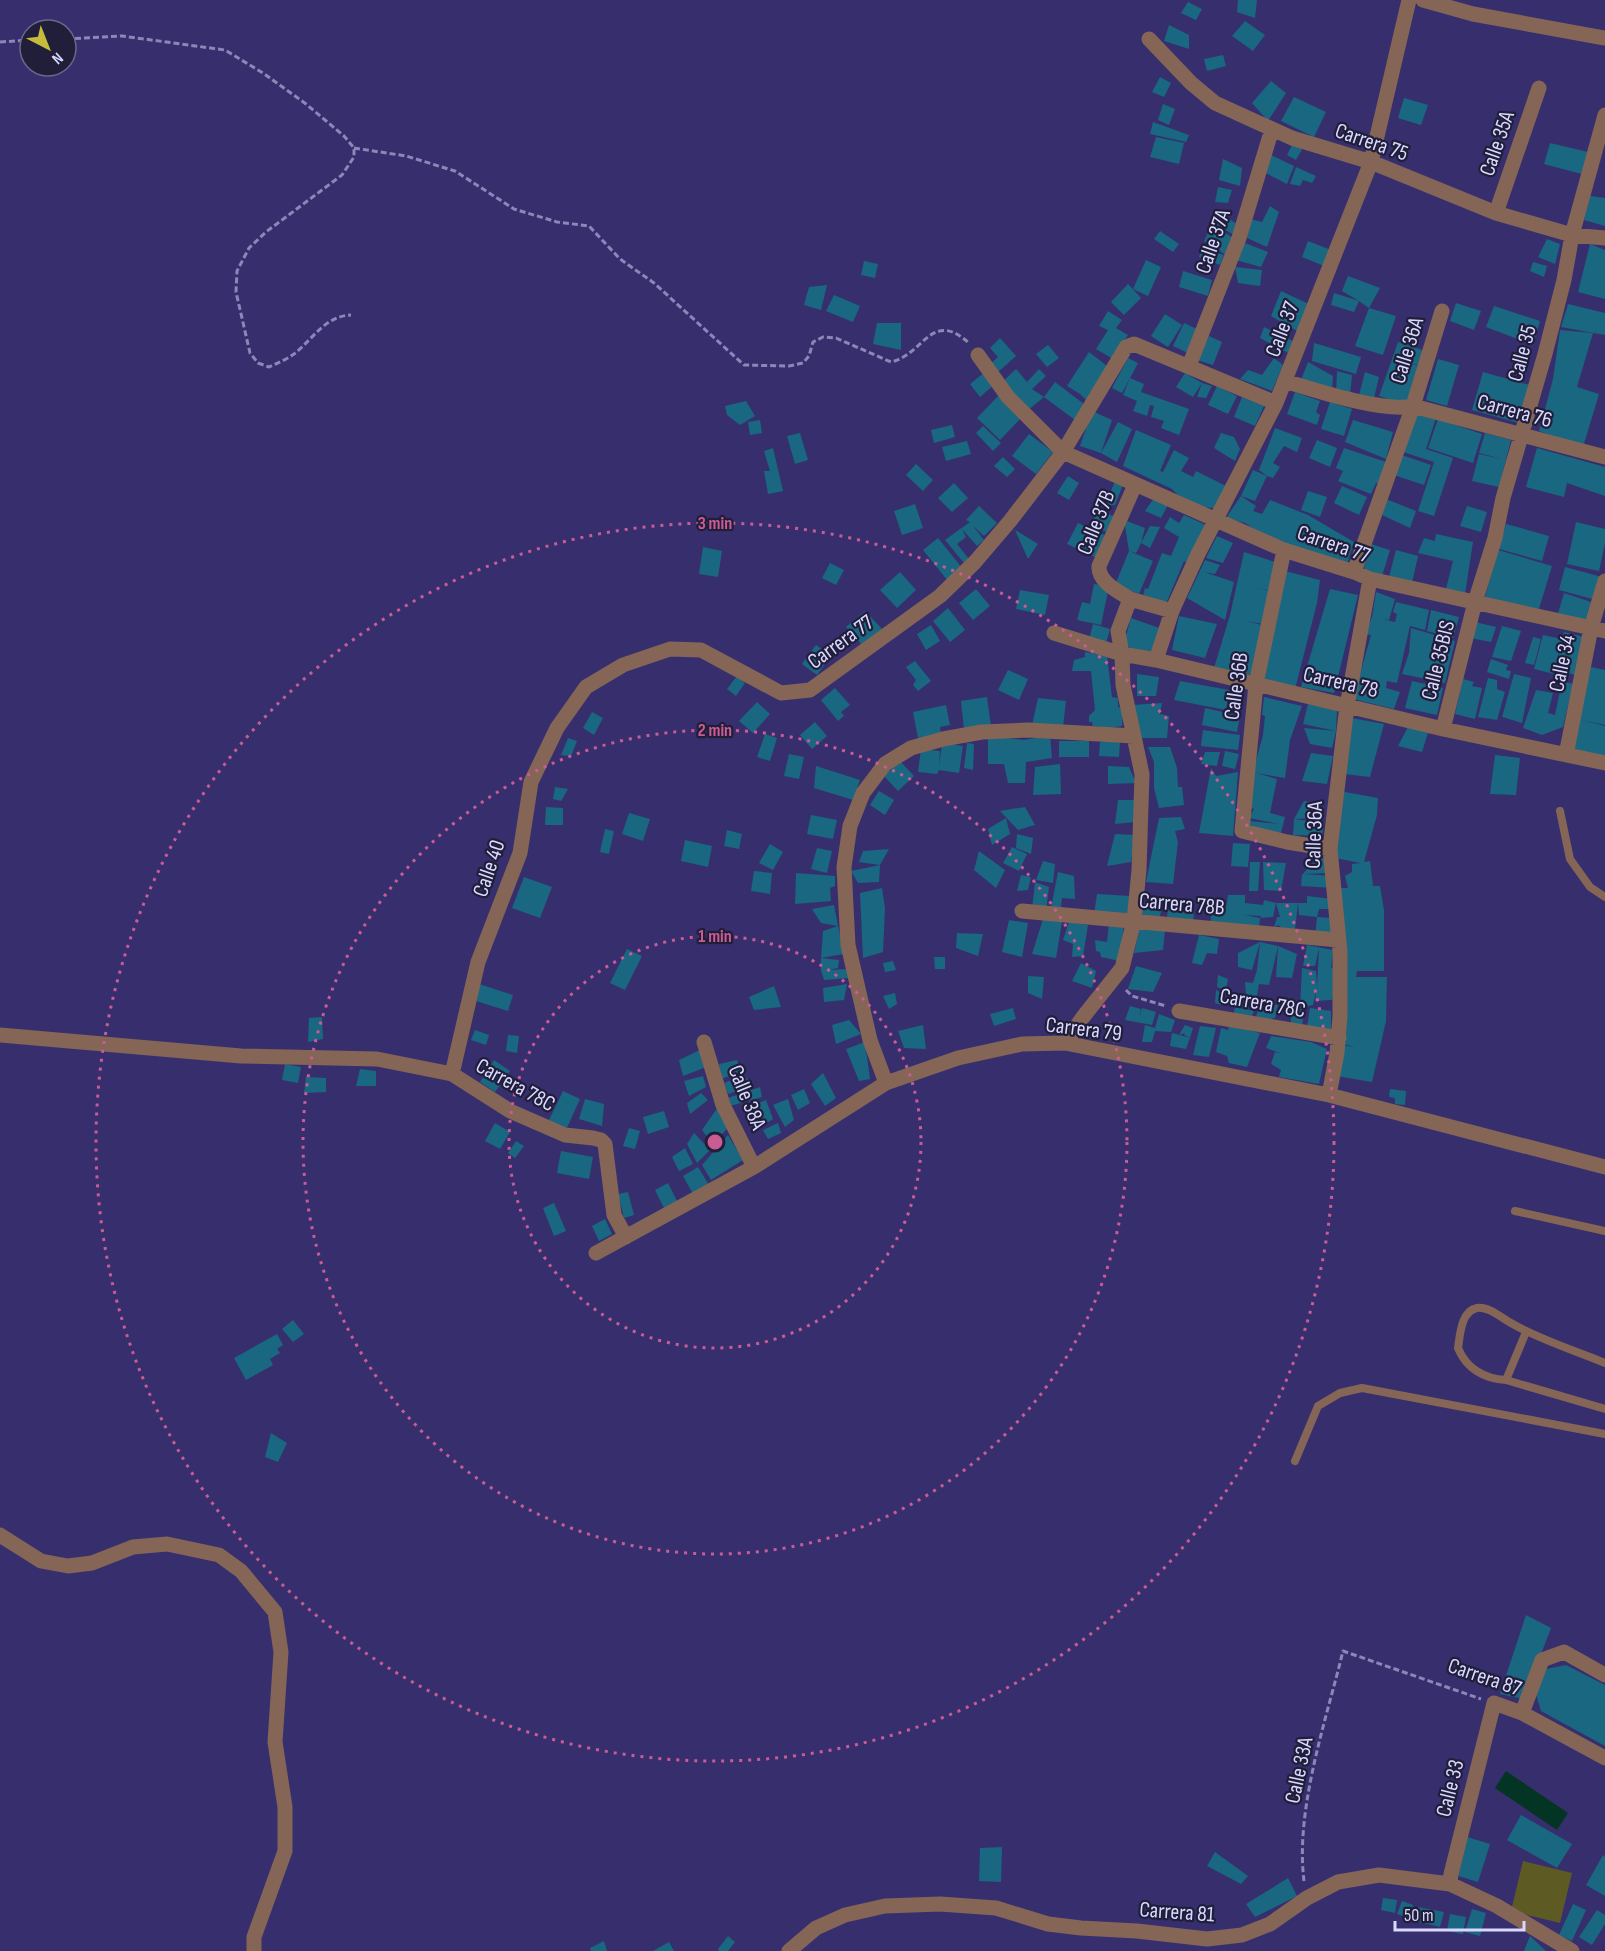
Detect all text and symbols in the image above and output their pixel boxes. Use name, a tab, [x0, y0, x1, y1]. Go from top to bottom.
north arrow	[18, 18, 78, 78]
text: N	[48, 48, 67, 68]
street label: Calle 35A	[1474, 107, 1521, 179]
street label: Carrera 75	[1331, 117, 1412, 168]
street label: Calle 37A	[1190, 205, 1237, 277]
street label: Calle 37	[1260, 298, 1305, 361]
street label: Calle 36A	[1385, 314, 1430, 387]
street label: Calle 35	[1502, 322, 1543, 385]
street label: Carrera 76	[1474, 389, 1555, 434]
street label: Calle 37B	[1071, 486, 1122, 559]
text: 3 min	[698, 513, 732, 534]
street label: Carrera 77	[1293, 519, 1374, 570]
street label: Carrera 77	[802, 609, 879, 675]
street label: Calle 35BIS	[1416, 618, 1461, 703]
street label: Calle 34	[1543, 632, 1582, 694]
street label: Calle 36B	[1218, 651, 1255, 722]
street label: Carrera 78	[1301, 661, 1381, 704]
text: 2 min	[698, 720, 732, 741]
street label: Calle 36A	[1300, 800, 1329, 869]
street label: Calle 40	[467, 837, 512, 900]
street label: Carrera 78B	[1138, 887, 1226, 922]
text: 1 min	[698, 926, 732, 947]
street label: Carrera 78C	[1218, 983, 1308, 1024]
street label: Carrera 79	[1044, 1011, 1123, 1048]
street label: Carrera 78C	[471, 1052, 560, 1118]
street label: Calle 38A	[721, 1061, 772, 1134]
centre of rings	[705, 1132, 725, 1152]
street label: Carrera 87	[1444, 1652, 1525, 1703]
street label: Calle 33A	[1279, 1734, 1320, 1806]
street label: Calle 33	[1430, 1757, 1471, 1820]
scale bar	[1395, 1894, 1524, 1932]
street label: Carrera 81	[1138, 1896, 1216, 1929]
text: 50 m	[1404, 1905, 1434, 1926]

